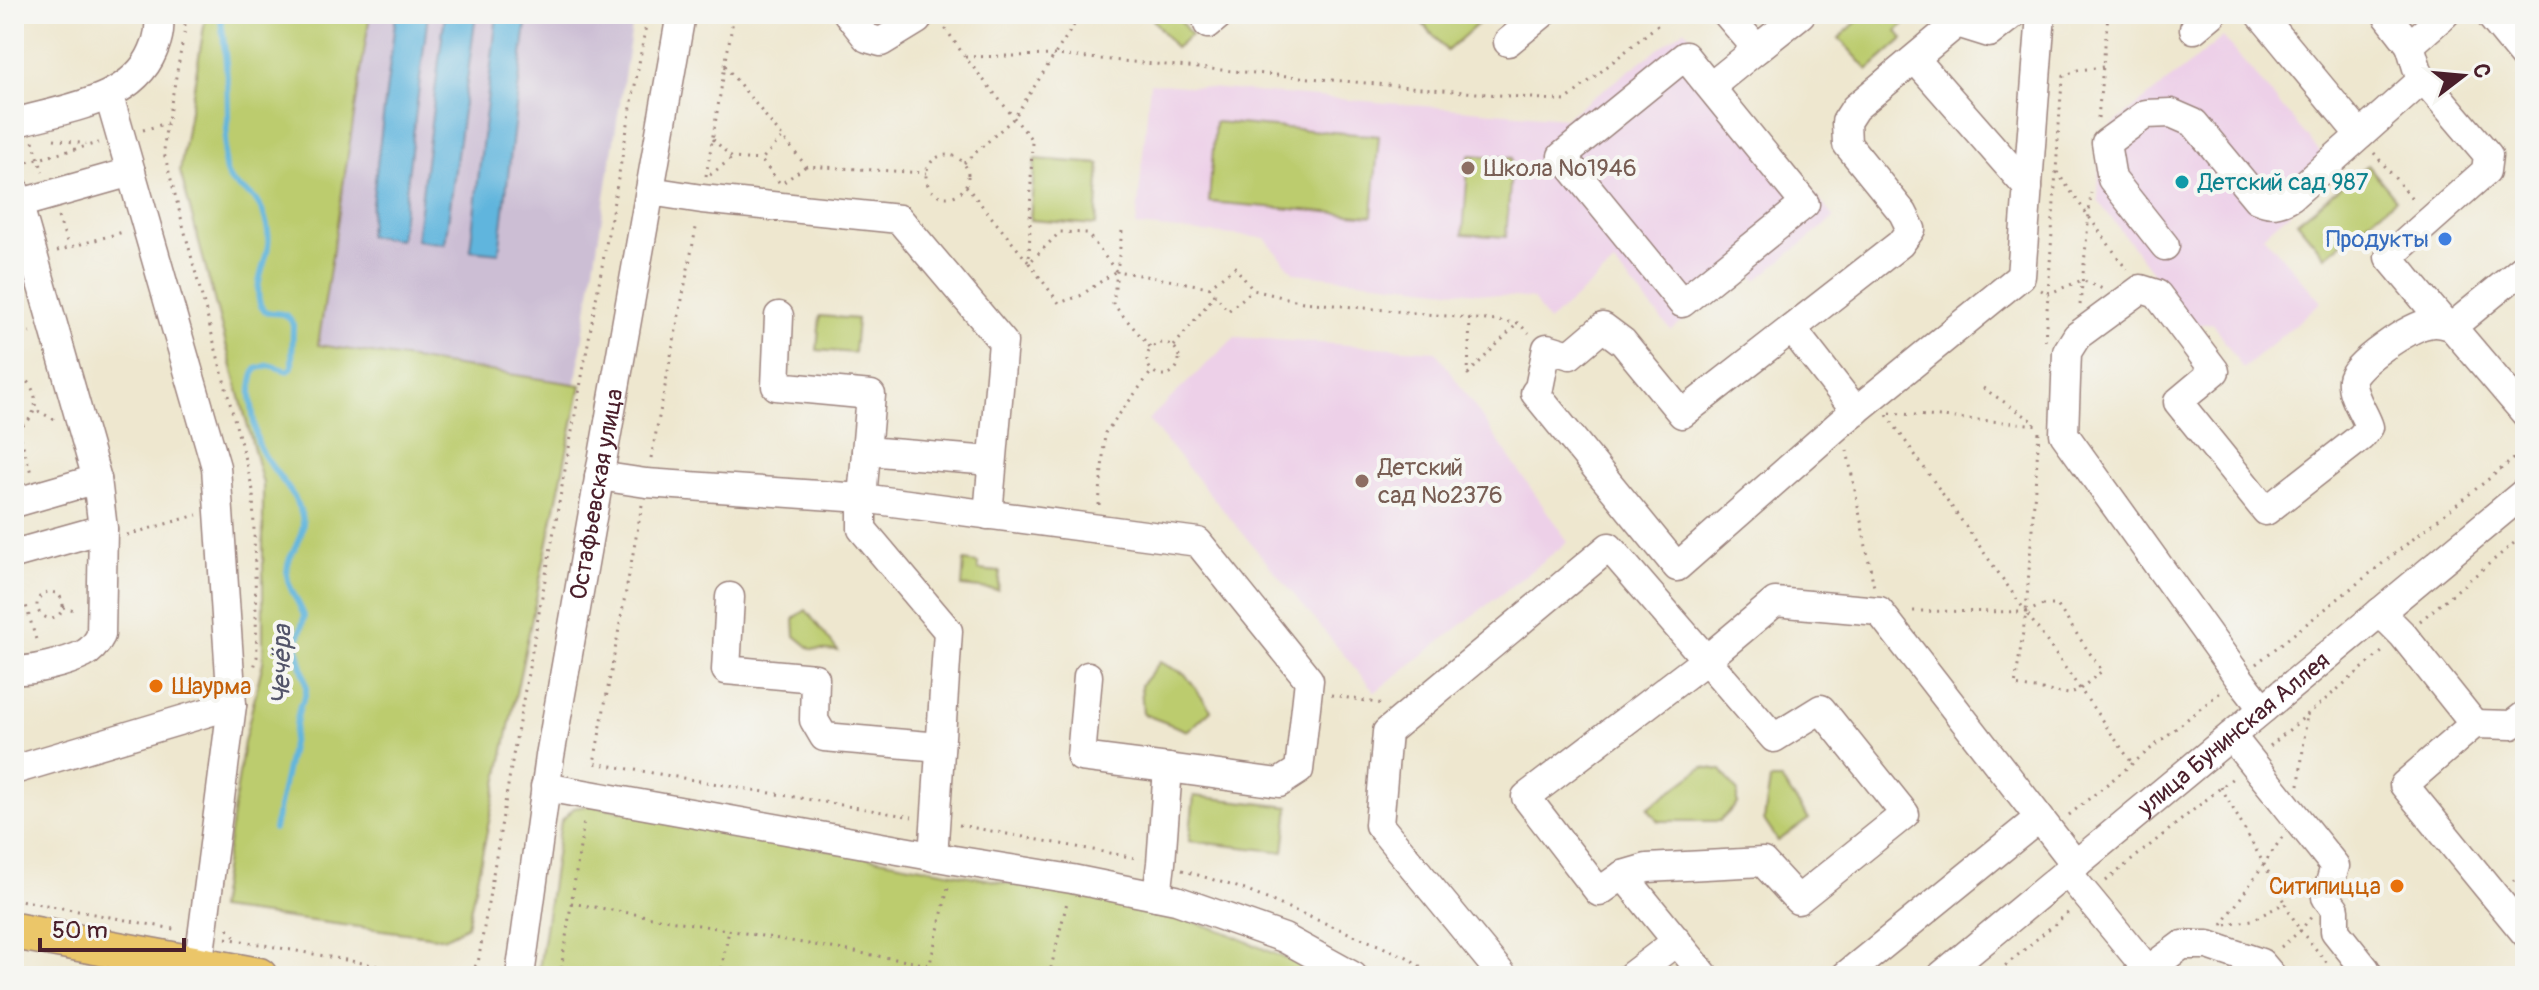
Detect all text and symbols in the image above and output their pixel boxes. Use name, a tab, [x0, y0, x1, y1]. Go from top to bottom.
north arrow	[2423, 36, 2503, 116]
text: С	[2466, 60, 2497, 82]
place label: Школа №1946	[1484, 154, 1637, 183]
marker: Школа №1946	[1459, 159, 1477, 177]
place label: Детский сад 987	[2197, 168, 2369, 197]
marker: Детский сад 987	[2173, 173, 2191, 191]
place label: Продукты	[2326, 225, 2429, 254]
marker: Продукты	[2436, 230, 2454, 248]
street label: Остафьевская улица	[563, 386, 629, 602]
place label: Детский сад №2376	[1377, 453, 1503, 510]
marker: Детский сад №2376	[1353, 472, 1371, 490]
water label: Чечёра	[265, 623, 299, 705]
street label: улица Бунинская Аллея	[2131, 646, 2335, 822]
place label: Шаурма	[172, 672, 251, 701]
marker: Шаурма	[147, 677, 165, 695]
place label: Ситипицца	[2269, 872, 2381, 901]
marker: Ситипицца	[2388, 877, 2406, 895]
scale bar	[40, 902, 184, 952]
text: 50 m	[52, 916, 108, 945]

